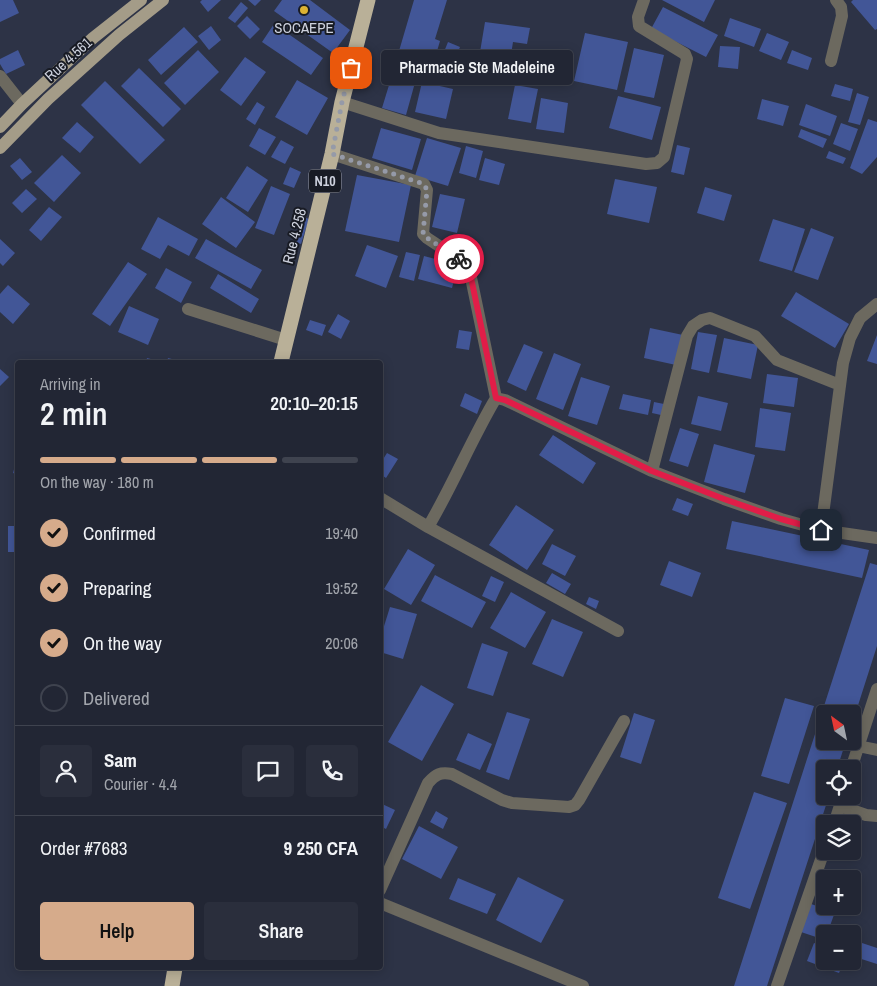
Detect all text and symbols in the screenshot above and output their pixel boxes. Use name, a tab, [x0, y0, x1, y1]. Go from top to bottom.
marker: SOCAEPE	[298, 4, 310, 16]
place label: SOCAEPE	[274, 17, 334, 38]
street label: Rue 4.561	[40, 32, 96, 86]
pin	[330, 47, 372, 89]
callout: Pharmacie Ste Madeleine	[381, 50, 574, 86]
icon: bag	[337, 54, 365, 82]
text: Pharmacie Ste Madeleine	[399, 56, 555, 78]
road number: N10	[309, 170, 341, 192]
street label: Rue 4.258	[277, 206, 311, 266]
courier	[434, 234, 484, 284]
icon: bike	[445, 245, 473, 273]
text: Arriving in	[40, 373, 101, 395]
text: 20:10–20:15	[270, 390, 358, 416]
text: 2 min	[40, 392, 108, 435]
text: On the way · 180 m	[40, 471, 154, 493]
pin	[800, 509, 842, 551]
icon: home	[807, 516, 835, 544]
icon: check	[40, 519, 68, 547]
text: Confirmed	[83, 520, 156, 546]
text: 19:40	[325, 522, 358, 544]
icon: check	[40, 574, 68, 602]
text: Preparing	[83, 575, 151, 601]
text: 19:52	[325, 577, 358, 599]
icon: check	[40, 629, 68, 657]
text: On the way	[83, 630, 162, 656]
text: 20:06	[325, 632, 358, 654]
text: Delivered	[83, 685, 150, 711]
north arrow	[816, 705, 861, 750]
map controls	[816, 705, 861, 970]
button: person	[40, 745, 92, 797]
button: chat	[242, 745, 294, 797]
button: phone	[306, 745, 358, 797]
text: Sam	[104, 747, 137, 773]
button: locate	[816, 760, 861, 805]
text: Courier · 4.4	[104, 773, 177, 795]
button: layers	[816, 815, 861, 860]
text: Order #7683	[40, 835, 127, 861]
text: 9 250 CFA	[284, 835, 358, 861]
button: +	[816, 870, 861, 915]
button: Help	[40, 902, 194, 960]
button: Share	[204, 902, 358, 960]
button: −	[816, 925, 861, 970]

